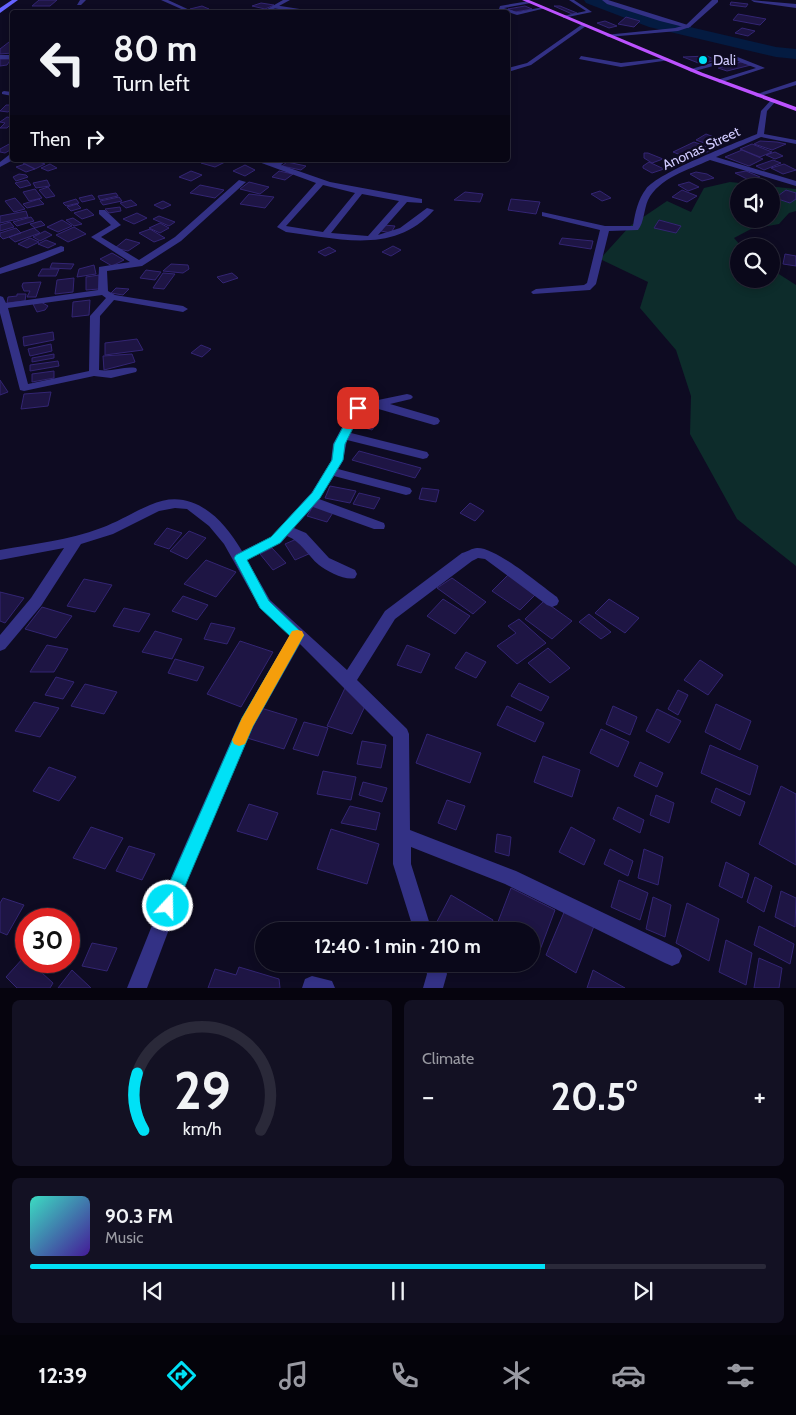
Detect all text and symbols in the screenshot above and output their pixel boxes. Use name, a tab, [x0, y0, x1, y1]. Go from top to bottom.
text: 80 m	[113, 27, 197, 70]
icon: left	[30, 30, 95, 95]
place label: Dali	[713, 51, 736, 69]
marker: Dali	[697, 54, 709, 66]
text: Turn left	[113, 70, 190, 97]
street label: Anonas Street	[659, 122, 743, 174]
icon: right	[81, 125, 109, 153]
text: Then	[30, 128, 71, 151]
map controls	[730, 178, 780, 288]
button: sound	[730, 178, 780, 228]
button: search	[730, 238, 780, 288]
pin	[337, 387, 379, 429]
icon: arrive	[344, 394, 372, 422]
position arrow	[141, 879, 193, 931]
speed limit sign: 30	[15, 908, 80, 973]
text: 12:40 · 1 min · 210 m	[314, 935, 481, 958]
text: Climate	[422, 1049, 474, 1068]
text: 29	[174, 1059, 230, 1122]
text: 20.5°	[551, 1073, 637, 1120]
text: −	[422, 1079, 434, 1113]
text: +	[754, 1079, 766, 1113]
text: km/h	[182, 1118, 222, 1139]
text: 90.3 FM	[105, 1205, 173, 1228]
text: Music	[105, 1228, 143, 1247]
icon: previous	[139, 1277, 167, 1305]
icon: pause	[384, 1277, 412, 1305]
icon: next	[629, 1277, 657, 1305]
icon: directions	[164, 1358, 199, 1393]
icon: music	[276, 1358, 311, 1393]
icon: phone	[387, 1358, 422, 1393]
icon: climate	[499, 1358, 534, 1393]
icon: car	[611, 1358, 646, 1393]
icon: filters	[723, 1358, 758, 1393]
text: 12:39	[38, 1362, 87, 1389]

